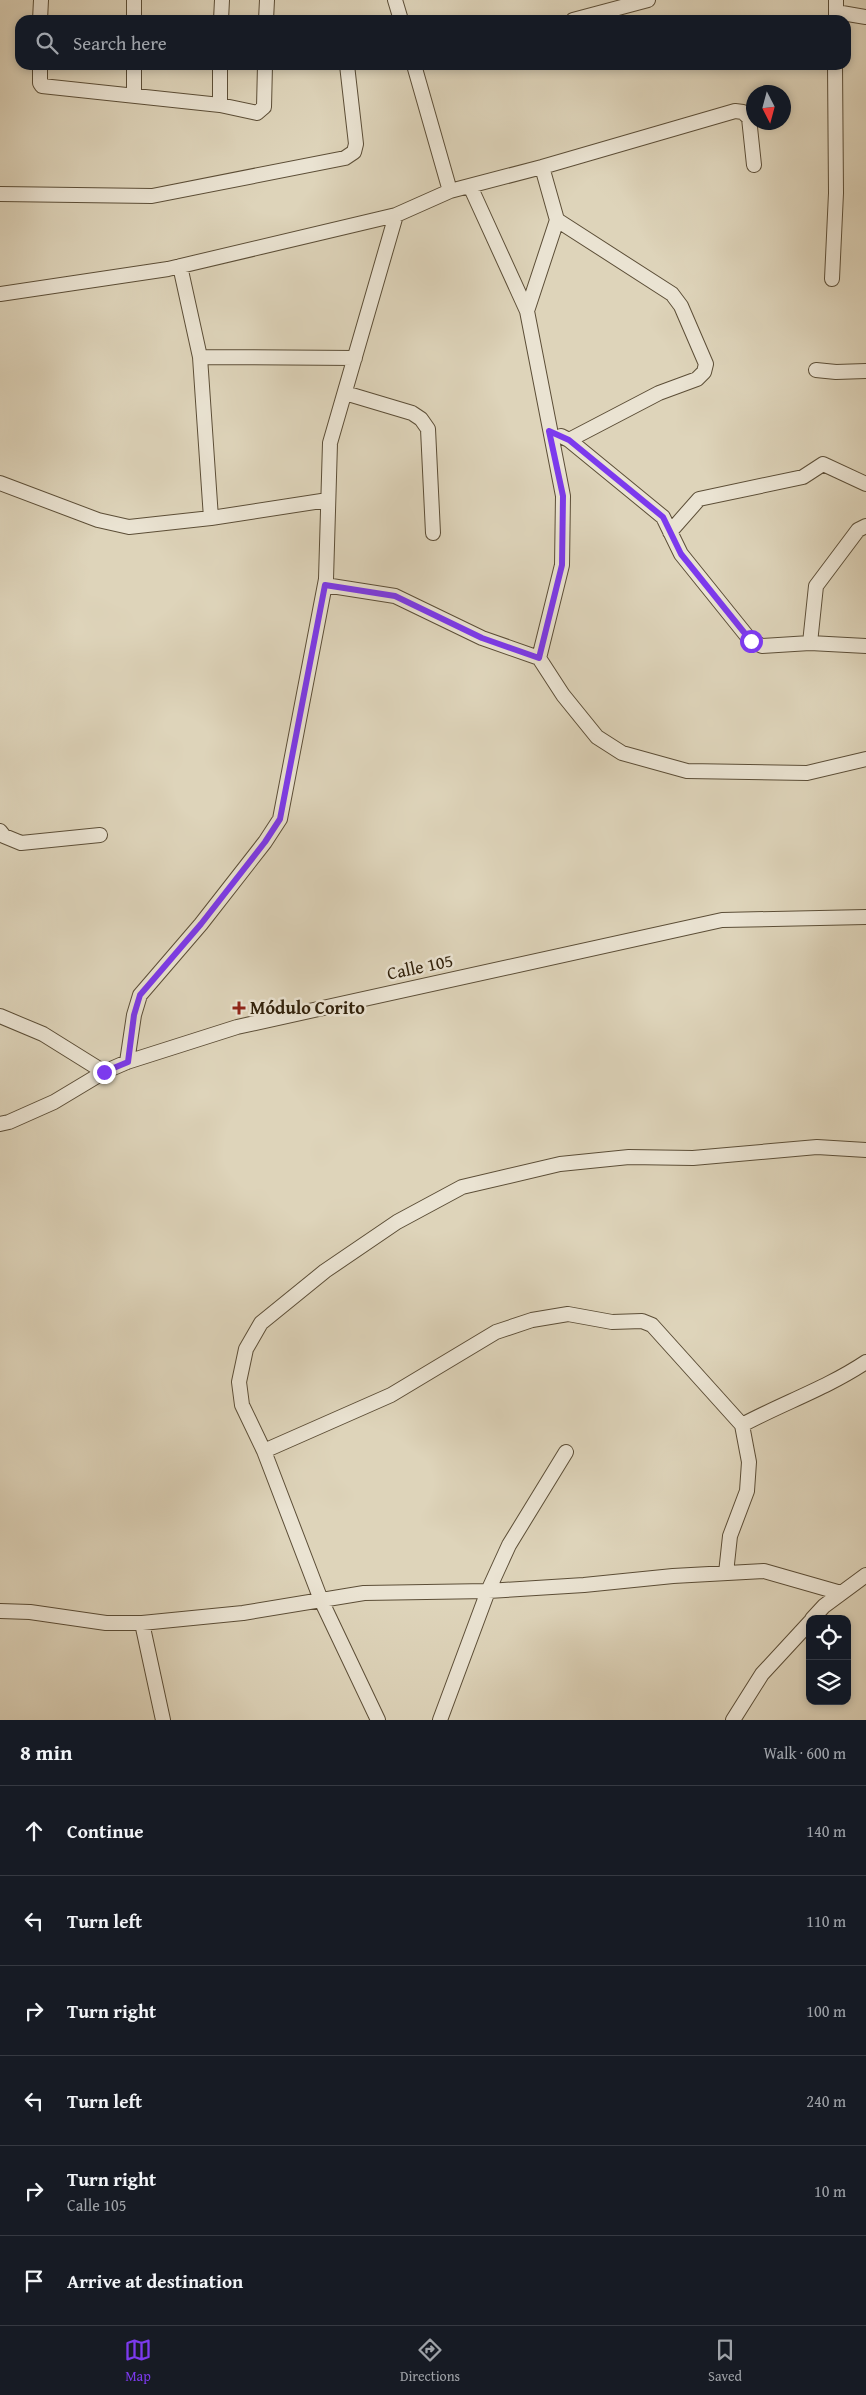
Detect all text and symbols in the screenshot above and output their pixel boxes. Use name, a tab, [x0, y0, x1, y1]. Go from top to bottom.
search box	[15, 15, 851, 70]
icon: search	[33, 29, 61, 57]
text: Search here	[73, 29, 167, 57]
north arrow	[746, 85, 791, 130]
route start	[740, 630, 763, 653]
street label: Calle 105	[384, 946, 455, 987]
place label: Módulo Corito	[250, 994, 365, 1021]
marker: Módulo Corito	[232, 1001, 246, 1015]
route end	[93, 1061, 116, 1084]
map controls	[806, 1615, 851, 1705]
button: locate	[806, 1615, 851, 1660]
button: layers	[806, 1660, 851, 1705]
text: 8 min	[20, 1737, 72, 1768]
text: Walk · 600 m	[763, 1741, 846, 1765]
icon: ahead	[20, 1817, 48, 1845]
text: Continue	[67, 1817, 144, 1845]
text: 140 m	[806, 1819, 846, 1843]
icon: left	[20, 1907, 48, 1935]
text: Turn left	[67, 1907, 142, 1935]
text: 110 m	[806, 1909, 846, 1933]
icon: right	[20, 1997, 48, 2025]
text: Turn right	[67, 1997, 156, 2025]
text: 100 m	[806, 1999, 846, 2023]
icon: left	[20, 2087, 48, 2115]
text: Turn left	[67, 2087, 142, 2115]
text: 240 m	[806, 2089, 846, 2113]
text: Turn right	[67, 2165, 156, 2193]
icon: right	[20, 2177, 48, 2205]
text: 10 m	[814, 2179, 846, 2203]
text: Calle 105	[67, 2193, 126, 2217]
icon: arrive	[20, 2267, 48, 2295]
text: Arrive at destination	[67, 2267, 243, 2295]
tab: Map	[124, 2336, 152, 2386]
tab: Directions	[400, 2336, 460, 2386]
tab: Saved	[708, 2336, 742, 2386]

